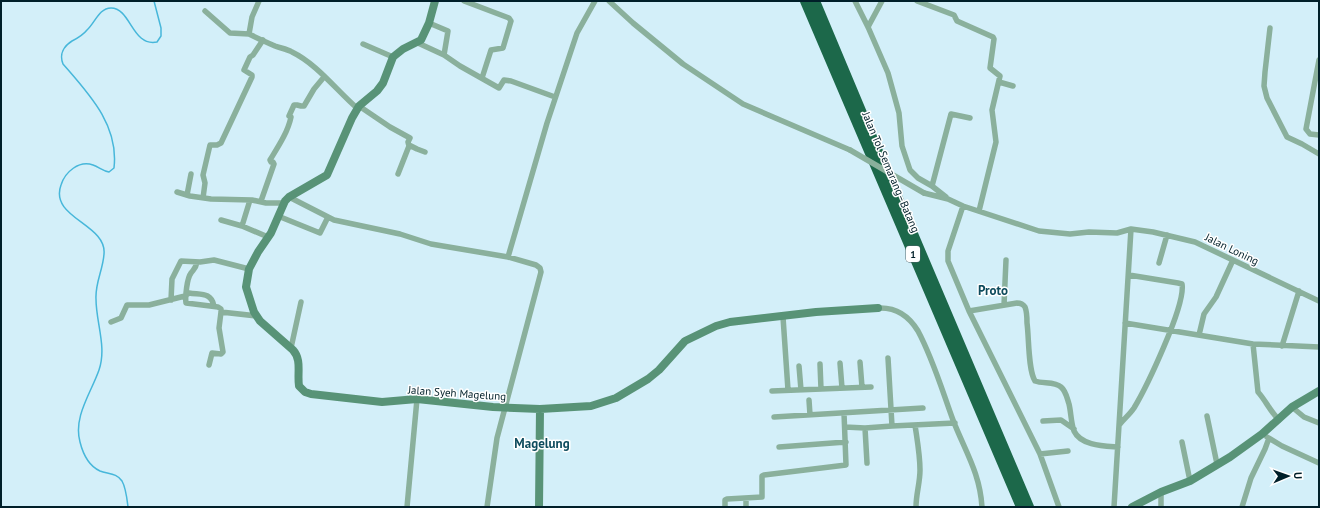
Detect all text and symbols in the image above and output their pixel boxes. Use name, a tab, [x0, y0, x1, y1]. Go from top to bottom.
street label: Jalan Tol Semarang–Batang	[859, 109, 923, 235]
street label: Jalan Loning	[1202, 230, 1261, 268]
road number: 1	[906, 246, 920, 262]
district label: Proto	[978, 282, 1008, 299]
street label: Jalan Syeh Magelung	[406, 383, 507, 403]
district label: Magelung	[514, 435, 570, 452]
north arrow	[1268, 456, 1308, 496]
text: U	[1291, 472, 1305, 479]

